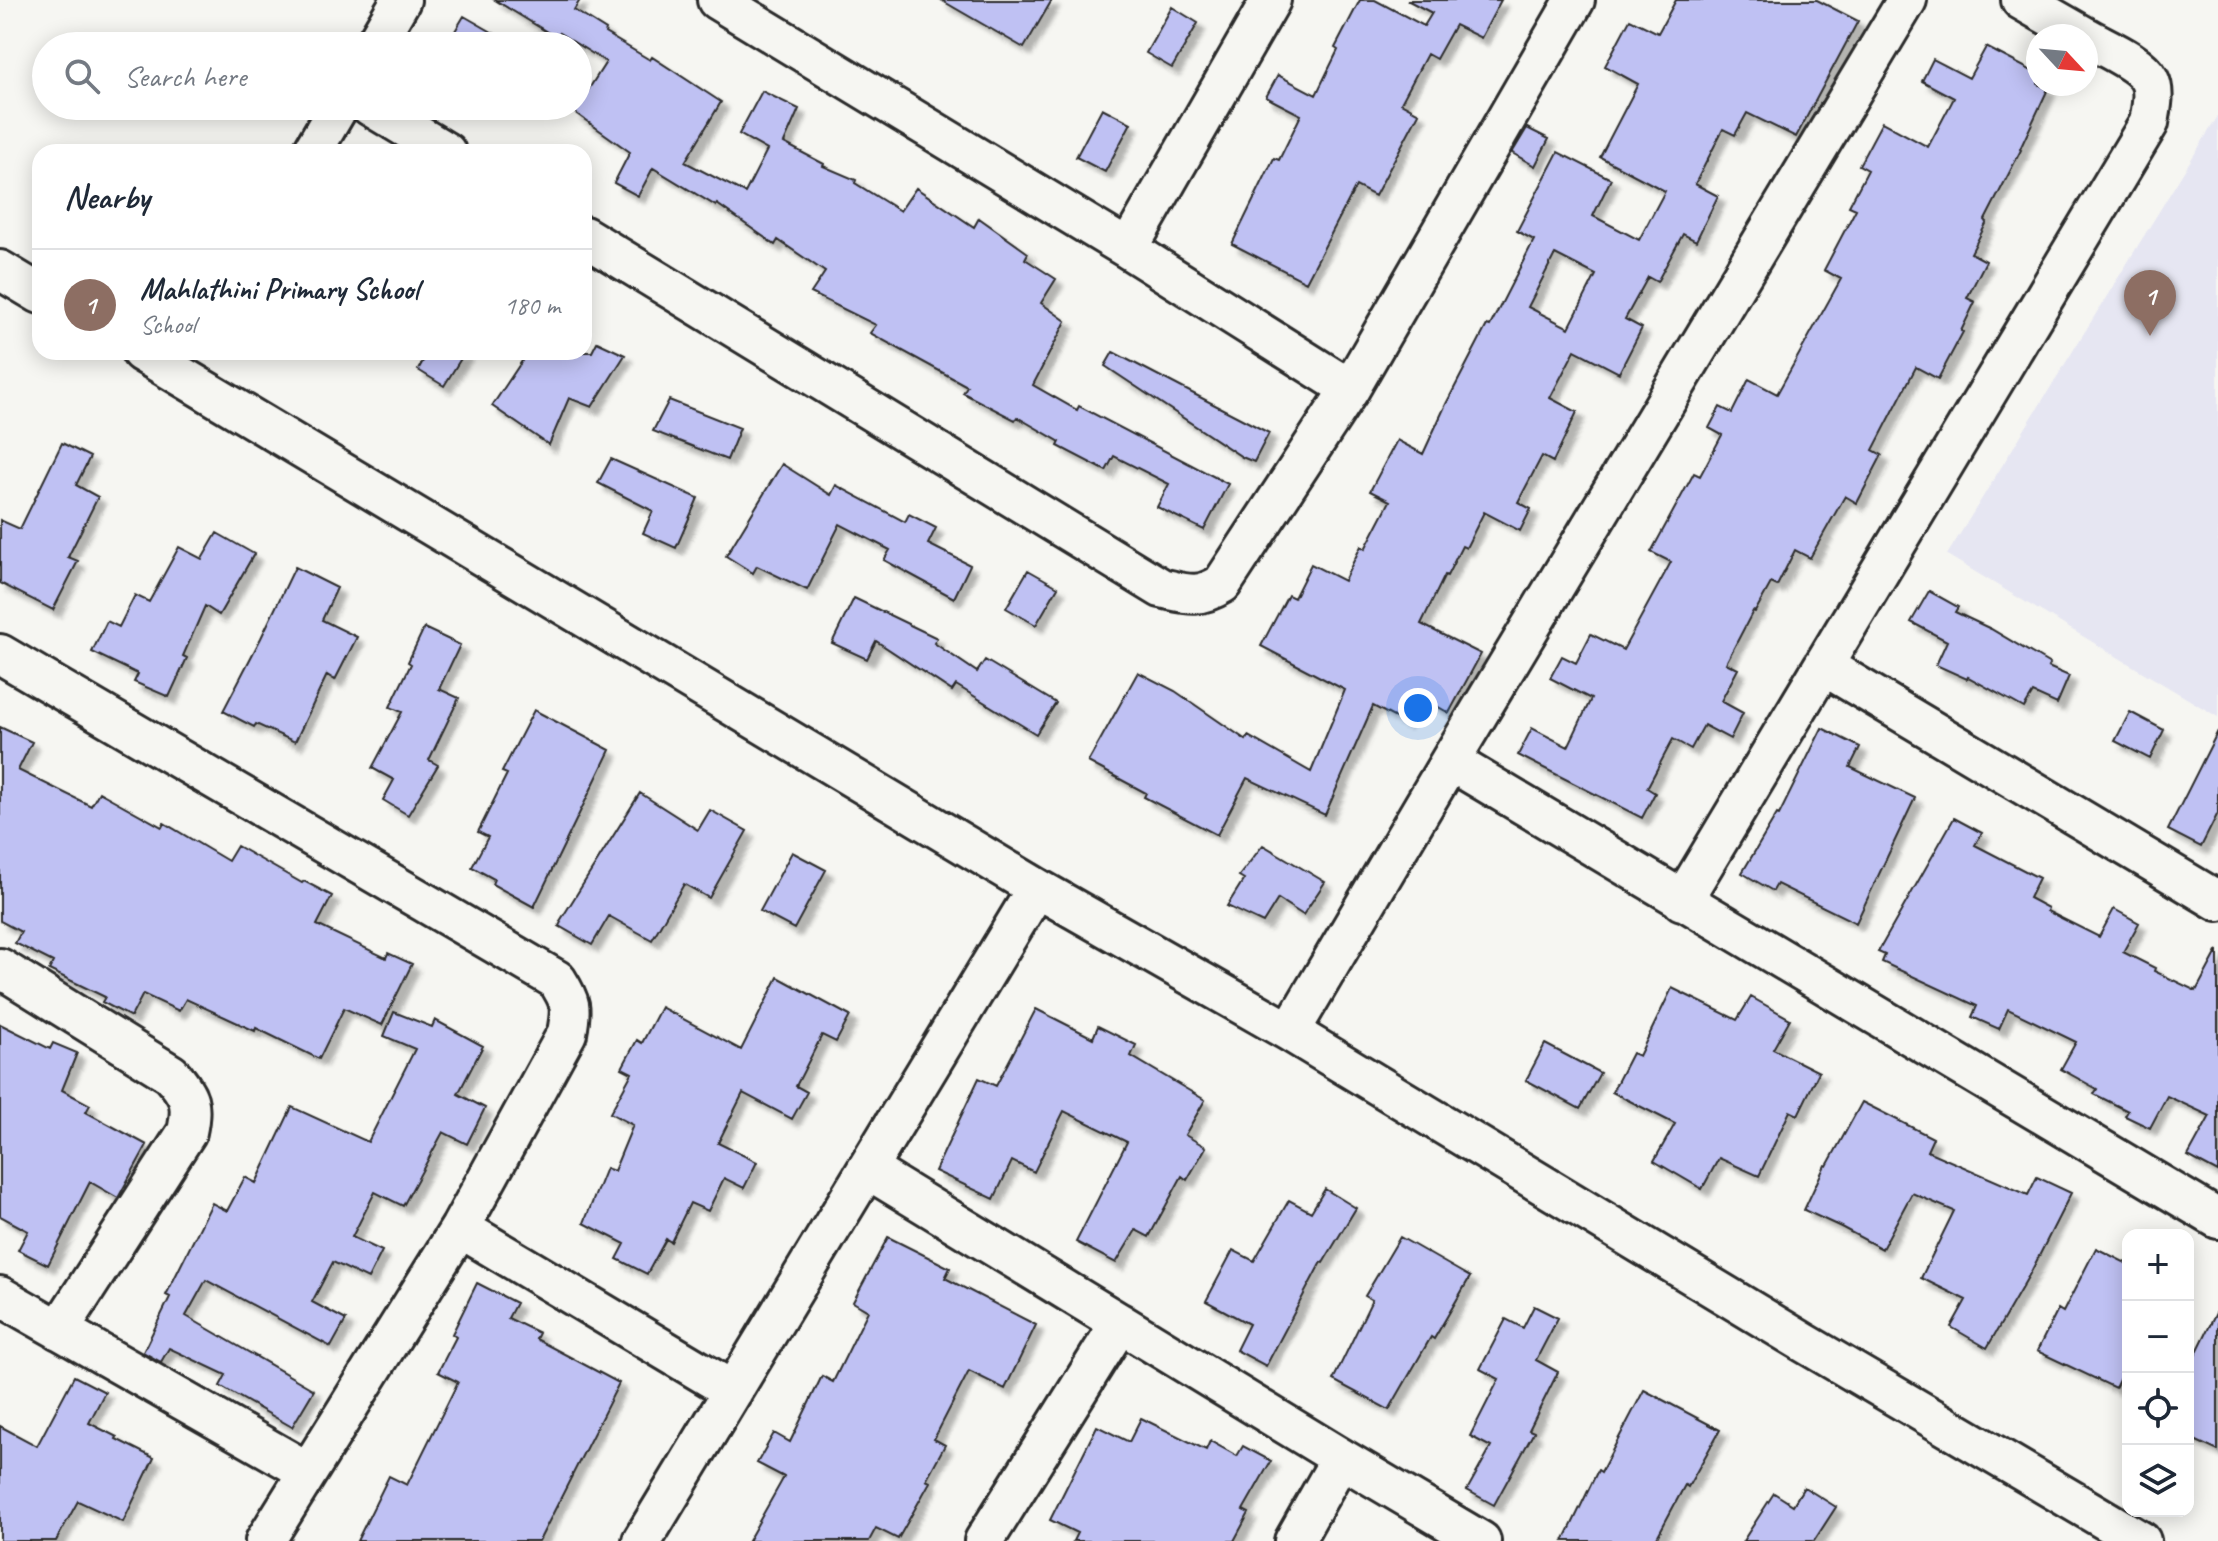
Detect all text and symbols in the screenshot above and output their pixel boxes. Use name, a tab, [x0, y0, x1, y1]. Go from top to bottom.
north arrow	[2026, 24, 2098, 96]
search box	[32, 32, 592, 120]
icon: search	[60, 54, 104, 98]
text: Search here	[124, 57, 246, 95]
text: Nearby	[64, 175, 150, 218]
text: Mahlathini Primary School	[140, 270, 419, 308]
pin: 1	[2124, 270, 2176, 336]
text: 1	[84, 289, 96, 322]
text: 180 m	[504, 289, 560, 322]
text: School	[140, 308, 196, 341]
your location	[1398, 688, 1438, 728]
map controls	[2122, 1229, 2194, 1517]
button: +	[2122, 1229, 2194, 1301]
button: −	[2122, 1301, 2194, 1373]
button: locate	[2122, 1373, 2194, 1445]
button: layers	[2122, 1445, 2194, 1517]

